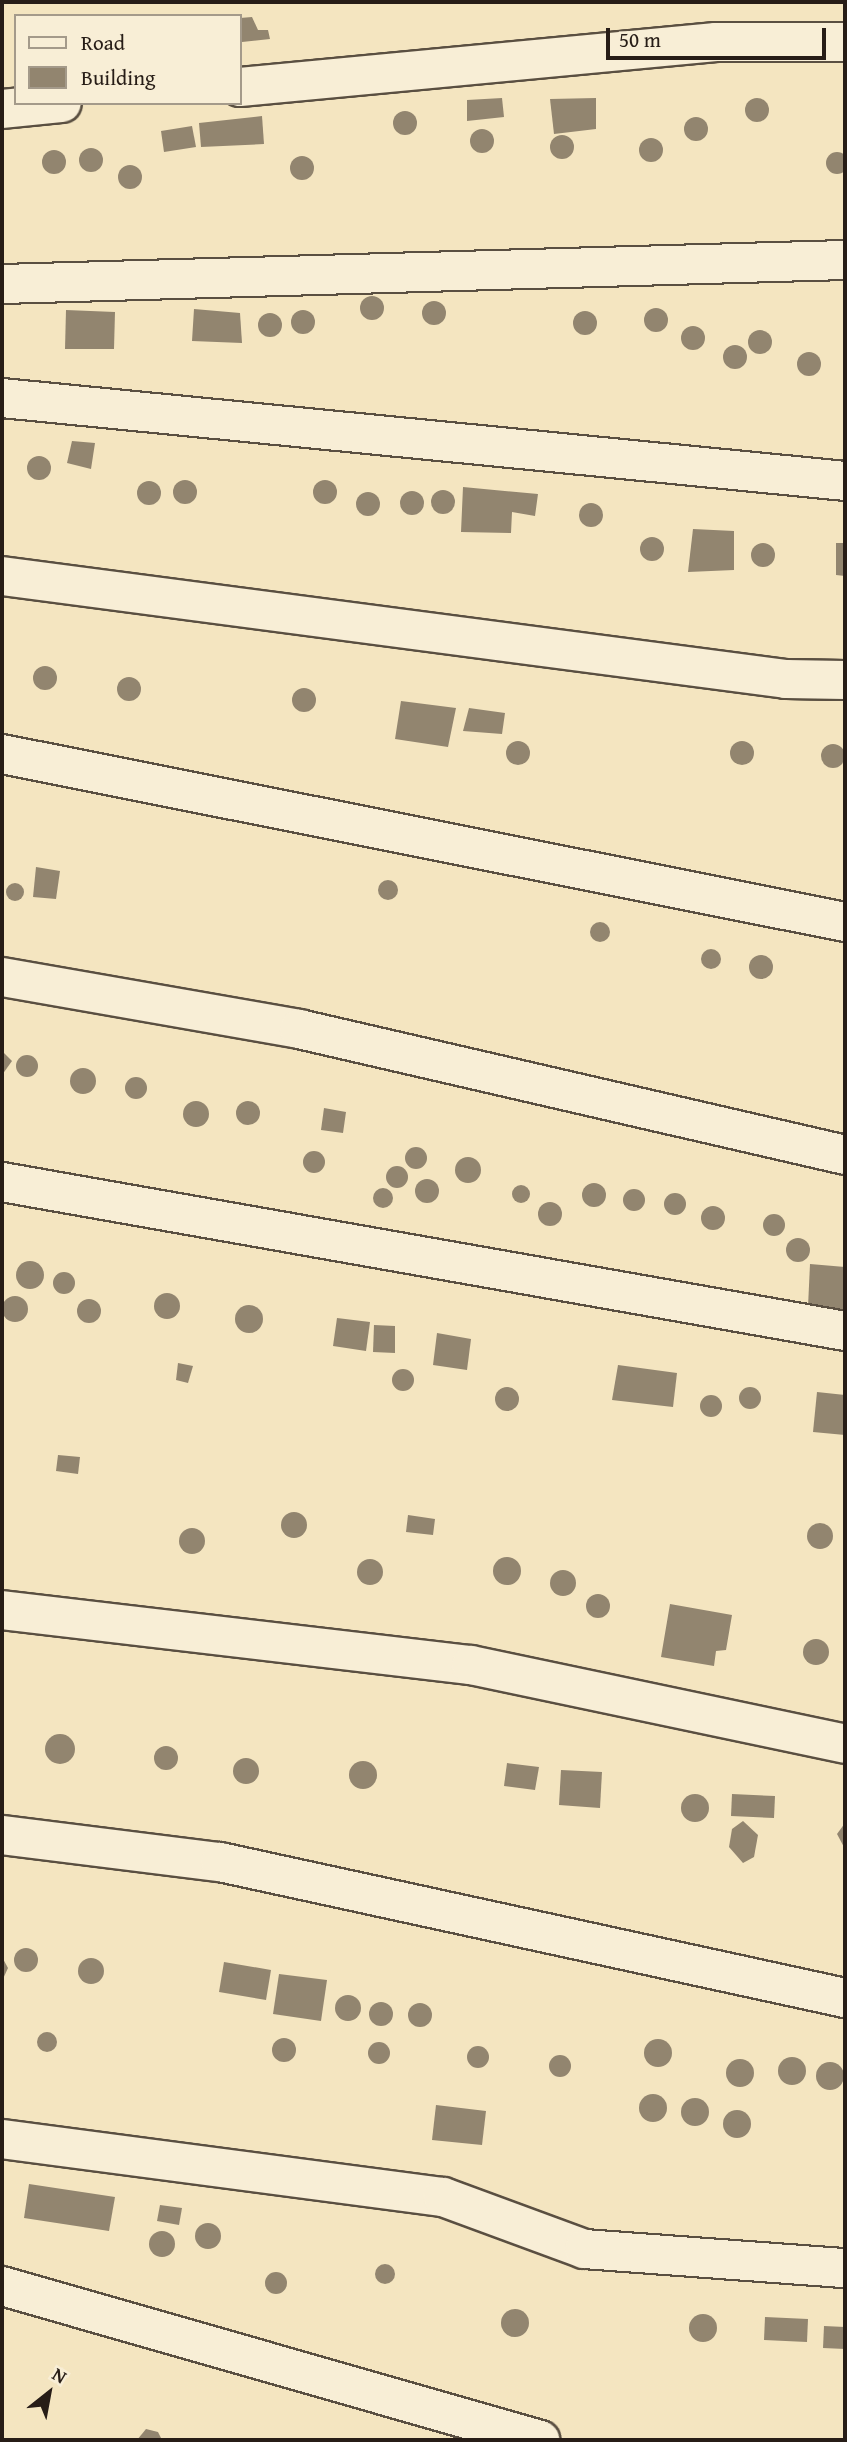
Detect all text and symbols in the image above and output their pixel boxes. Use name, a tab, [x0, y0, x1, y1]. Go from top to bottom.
legend	[14, 14, 242, 105]
scale bar	[609, 14, 830, 58]
text: 50 m	[619, 24, 661, 55]
text: Road	[81, 27, 125, 58]
text: Building	[81, 62, 155, 93]
north arrow	[14, 2358, 84, 2428]
text: N	[47, 2360, 72, 2390]

